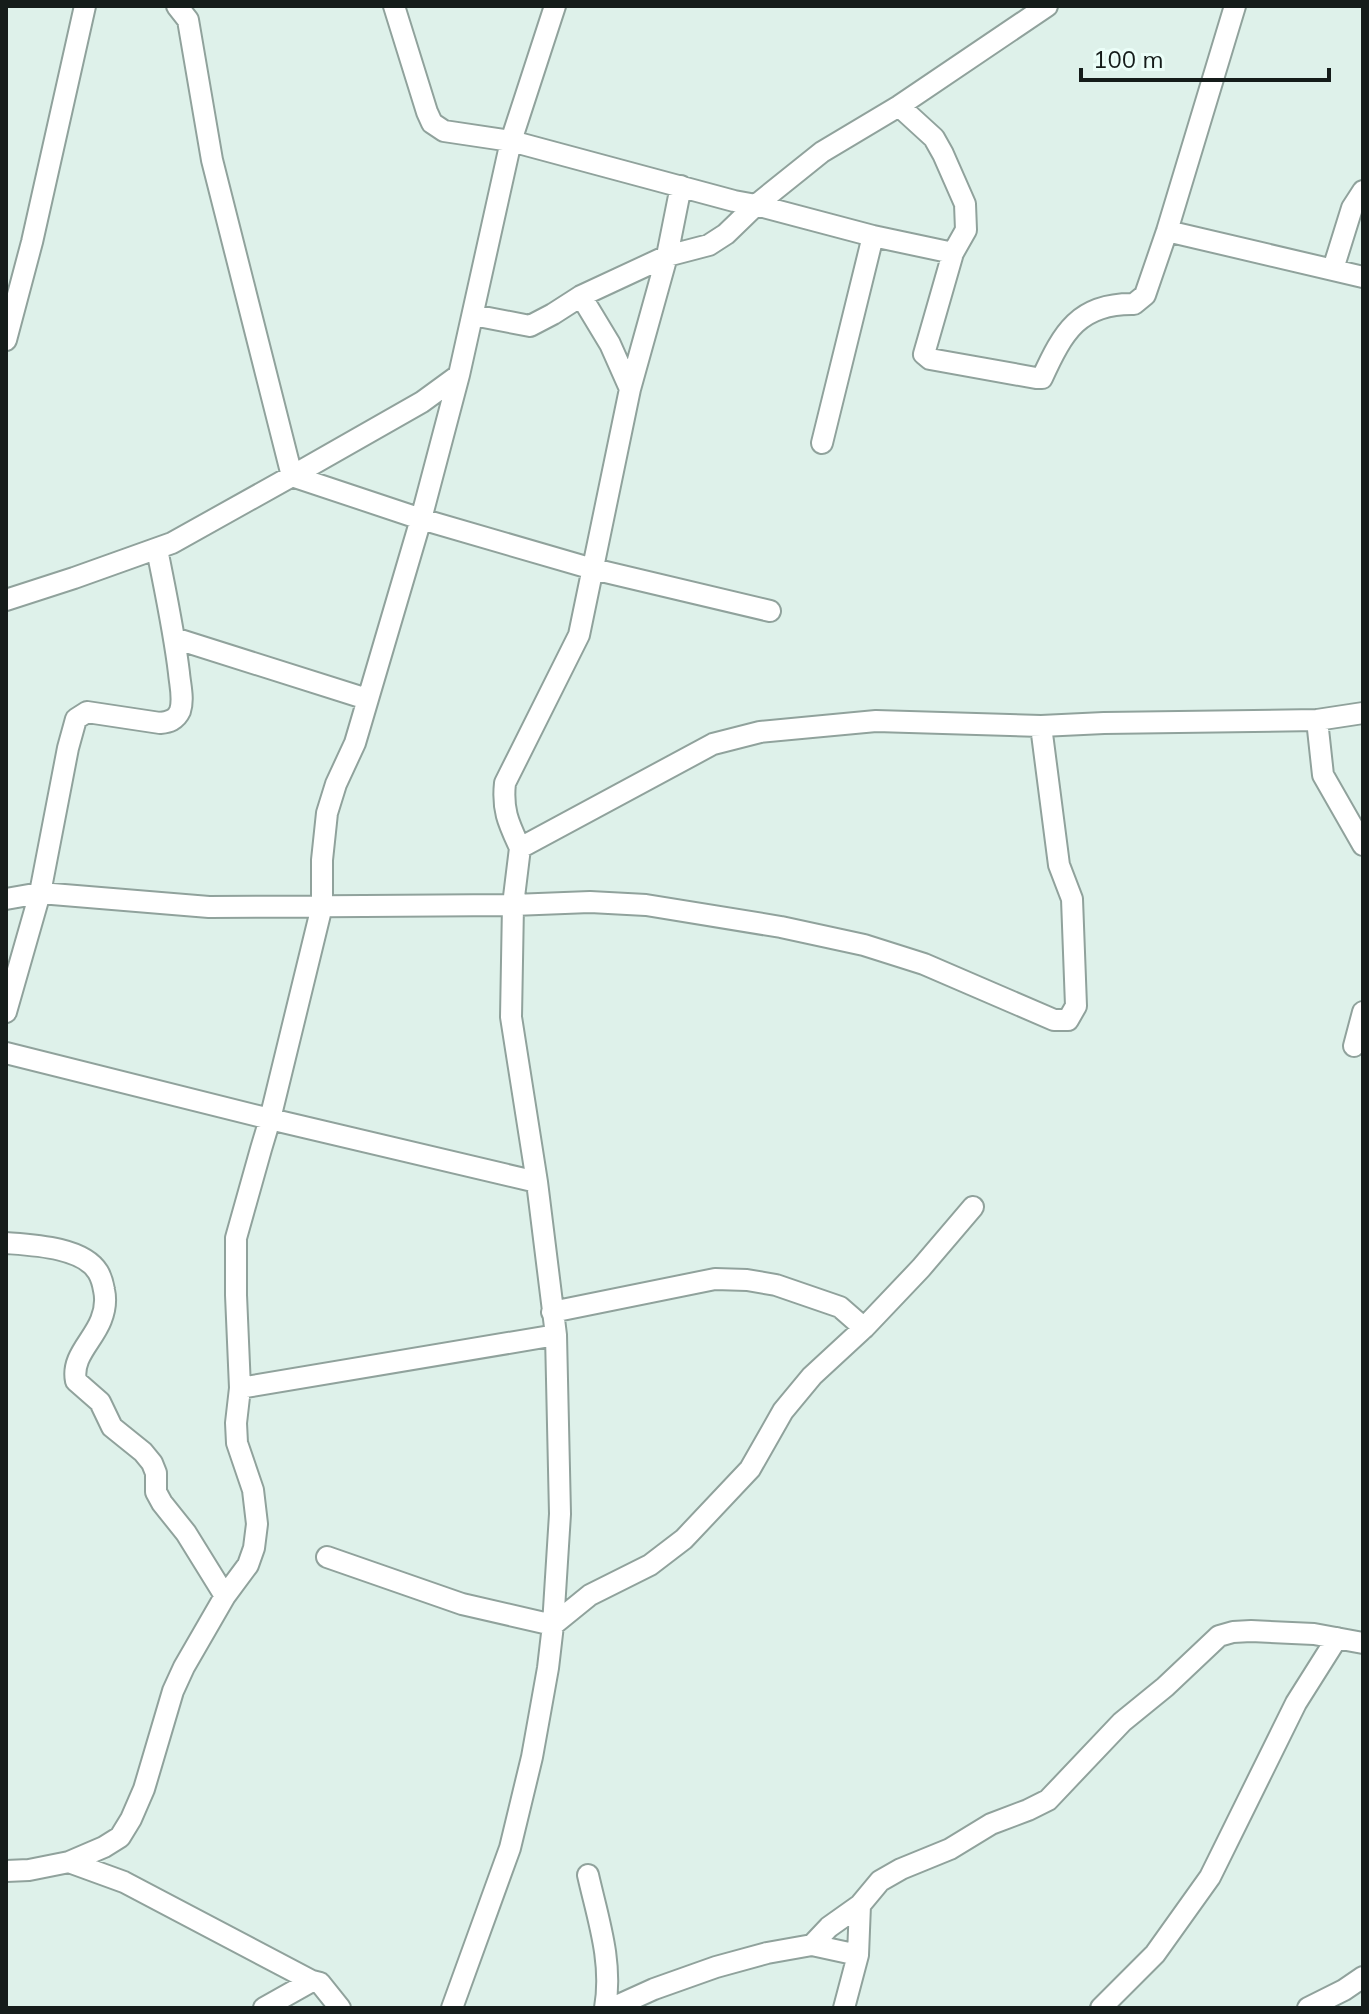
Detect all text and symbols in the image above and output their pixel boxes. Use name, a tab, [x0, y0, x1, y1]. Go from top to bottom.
scale bar	[1081, 32, 1329, 82]
text: 100 m	[1093, 44, 1164, 74]

